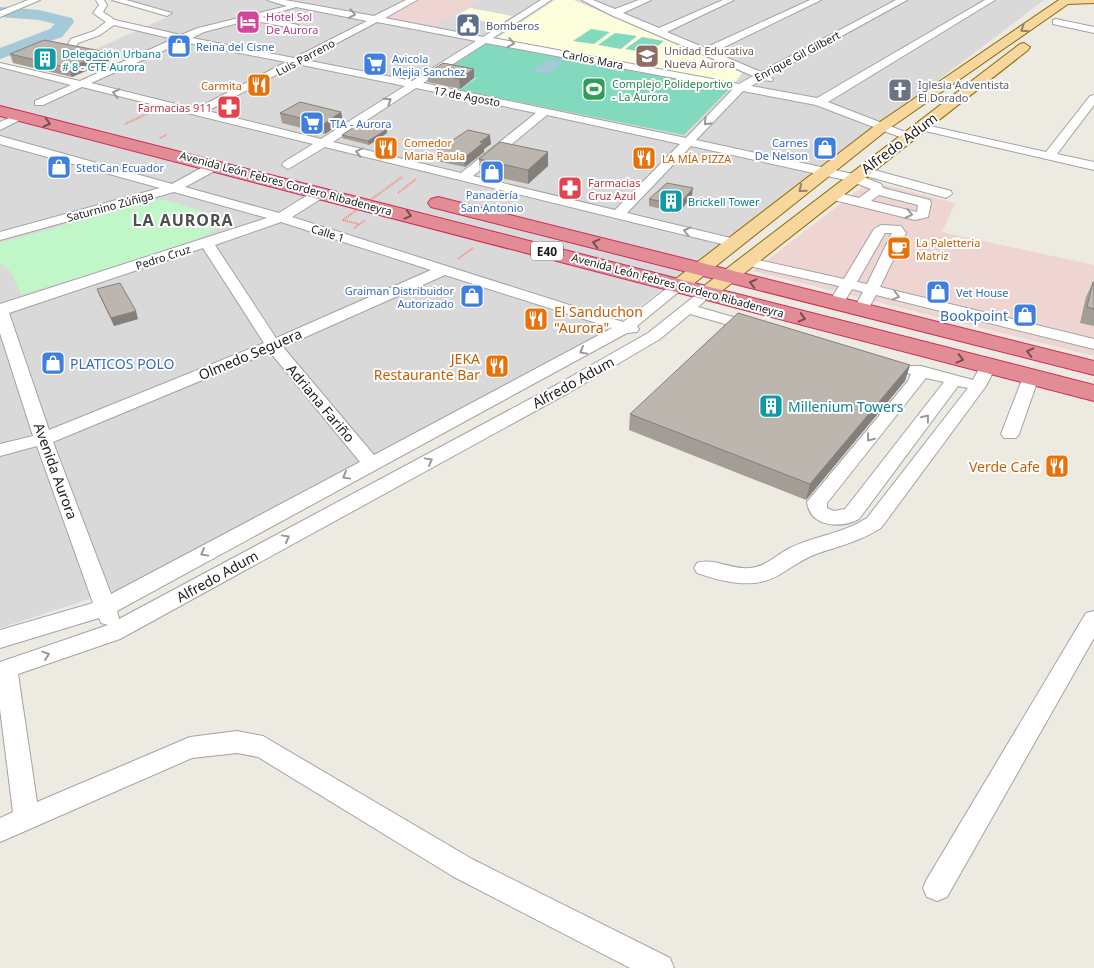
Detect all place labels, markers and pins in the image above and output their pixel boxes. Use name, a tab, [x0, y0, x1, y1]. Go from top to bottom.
hotel icon: Hotel Sol De Aurora	[235, 9, 261, 35]
place label: Hotel Sol De Aurora	[266, 9, 318, 37]
public building icon: Bomberos	[455, 12, 481, 38]
place label: Bomberos	[486, 18, 539, 33]
shop icon: Reina del Cisne	[166, 33, 192, 59]
place label: Reina del Cisne	[196, 39, 274, 54]
school or university icon: Unidad Educativa Nueva Aurora	[634, 43, 660, 69]
place label: Unidad Educativa Nueva Aurora	[664, 43, 754, 71]
building icon: Delegación Urbana # 8 - CTE Aurora	[32, 46, 58, 72]
place label: Delegación Urbana # 8 - CTE Aurora	[62, 46, 161, 74]
supermarket icon: Avicola Mejia Sanchez	[362, 51, 388, 77]
place label: Avicola Mejia Sanchez	[392, 51, 465, 79]
restaurant icon: Carmita	[246, 72, 272, 98]
sports icon: Complejo Polideportivo - La Aurora	[581, 76, 607, 102]
place label: Complejo Polideportivo - La Aurora	[612, 76, 733, 104]
church icon: Iglesia Adventista El Dorado	[887, 77, 913, 103]
place label: Iglesia Adventista El Dorado	[918, 77, 1009, 105]
place label: Carmita	[201, 78, 242, 93]
pharmacy icon: Farmacias 911	[216, 94, 242, 120]
place label: Farmacias 911	[138, 100, 212, 115]
supermarket icon: TIA - Aurora	[299, 110, 325, 136]
place label: TIA - Aurora	[330, 116, 391, 131]
restaurant icon: Comedor Maria Paula	[373, 135, 399, 161]
place label: Comedor Maria Paula	[404, 135, 465, 163]
place label: Carnes De Nelson	[755, 135, 808, 163]
shop icon: Carnes De Nelson	[812, 135, 838, 161]
restaurant icon: LA MÍA PIZZA	[631, 145, 657, 171]
place label: LA MÍA PIZZA	[662, 151, 732, 166]
shop icon: StetiCan Ecuador	[46, 154, 72, 180]
shop icon: Panadería San Antonio	[479, 159, 505, 185]
place label: StetiCan Ecuador	[76, 160, 165, 175]
pharmacy icon: Farmacias Cruz Azul	[557, 175, 583, 201]
place label: Farmacias Cruz Azul	[588, 175, 640, 203]
place label: Panadería San Antonio	[461, 187, 524, 215]
building icon: Brickell Tower	[658, 188, 684, 214]
place label: Brickell Tower	[688, 194, 760, 209]
cafe icon: La Paletteria Matriz	[886, 235, 912, 261]
place label: La Paletteria Matriz	[916, 235, 980, 263]
shop icon: Vet House	[925, 279, 951, 305]
place label: Graiman Distribuidor Autorizado	[345, 283, 454, 311]
shop icon: Graiman Distribuidor Autorizado	[459, 283, 485, 309]
place label: Vet House	[956, 285, 1009, 300]
place label: El Sanduchon "Aurora"	[554, 302, 643, 337]
shop icon: Bookpoint	[1012, 302, 1038, 328]
restaurant icon: El Sanduchon "Aurora"	[523, 306, 549, 332]
place label: Bookpoint	[940, 306, 1008, 325]
place label: JEKA Restaurante Bar	[374, 349, 480, 384]
shop icon: PLATICOS POLO	[40, 350, 66, 376]
restaurant icon: JEKA Restaurante Bar	[484, 353, 510, 379]
place label: PLATICOS POLO	[70, 354, 175, 373]
building icon: Millenium Towers	[758, 393, 784, 419]
place label: Millenium Towers	[788, 397, 904, 416]
restaurant icon: Verde Cafe	[1044, 453, 1070, 479]
place label: Verde Cafe	[969, 457, 1040, 476]

